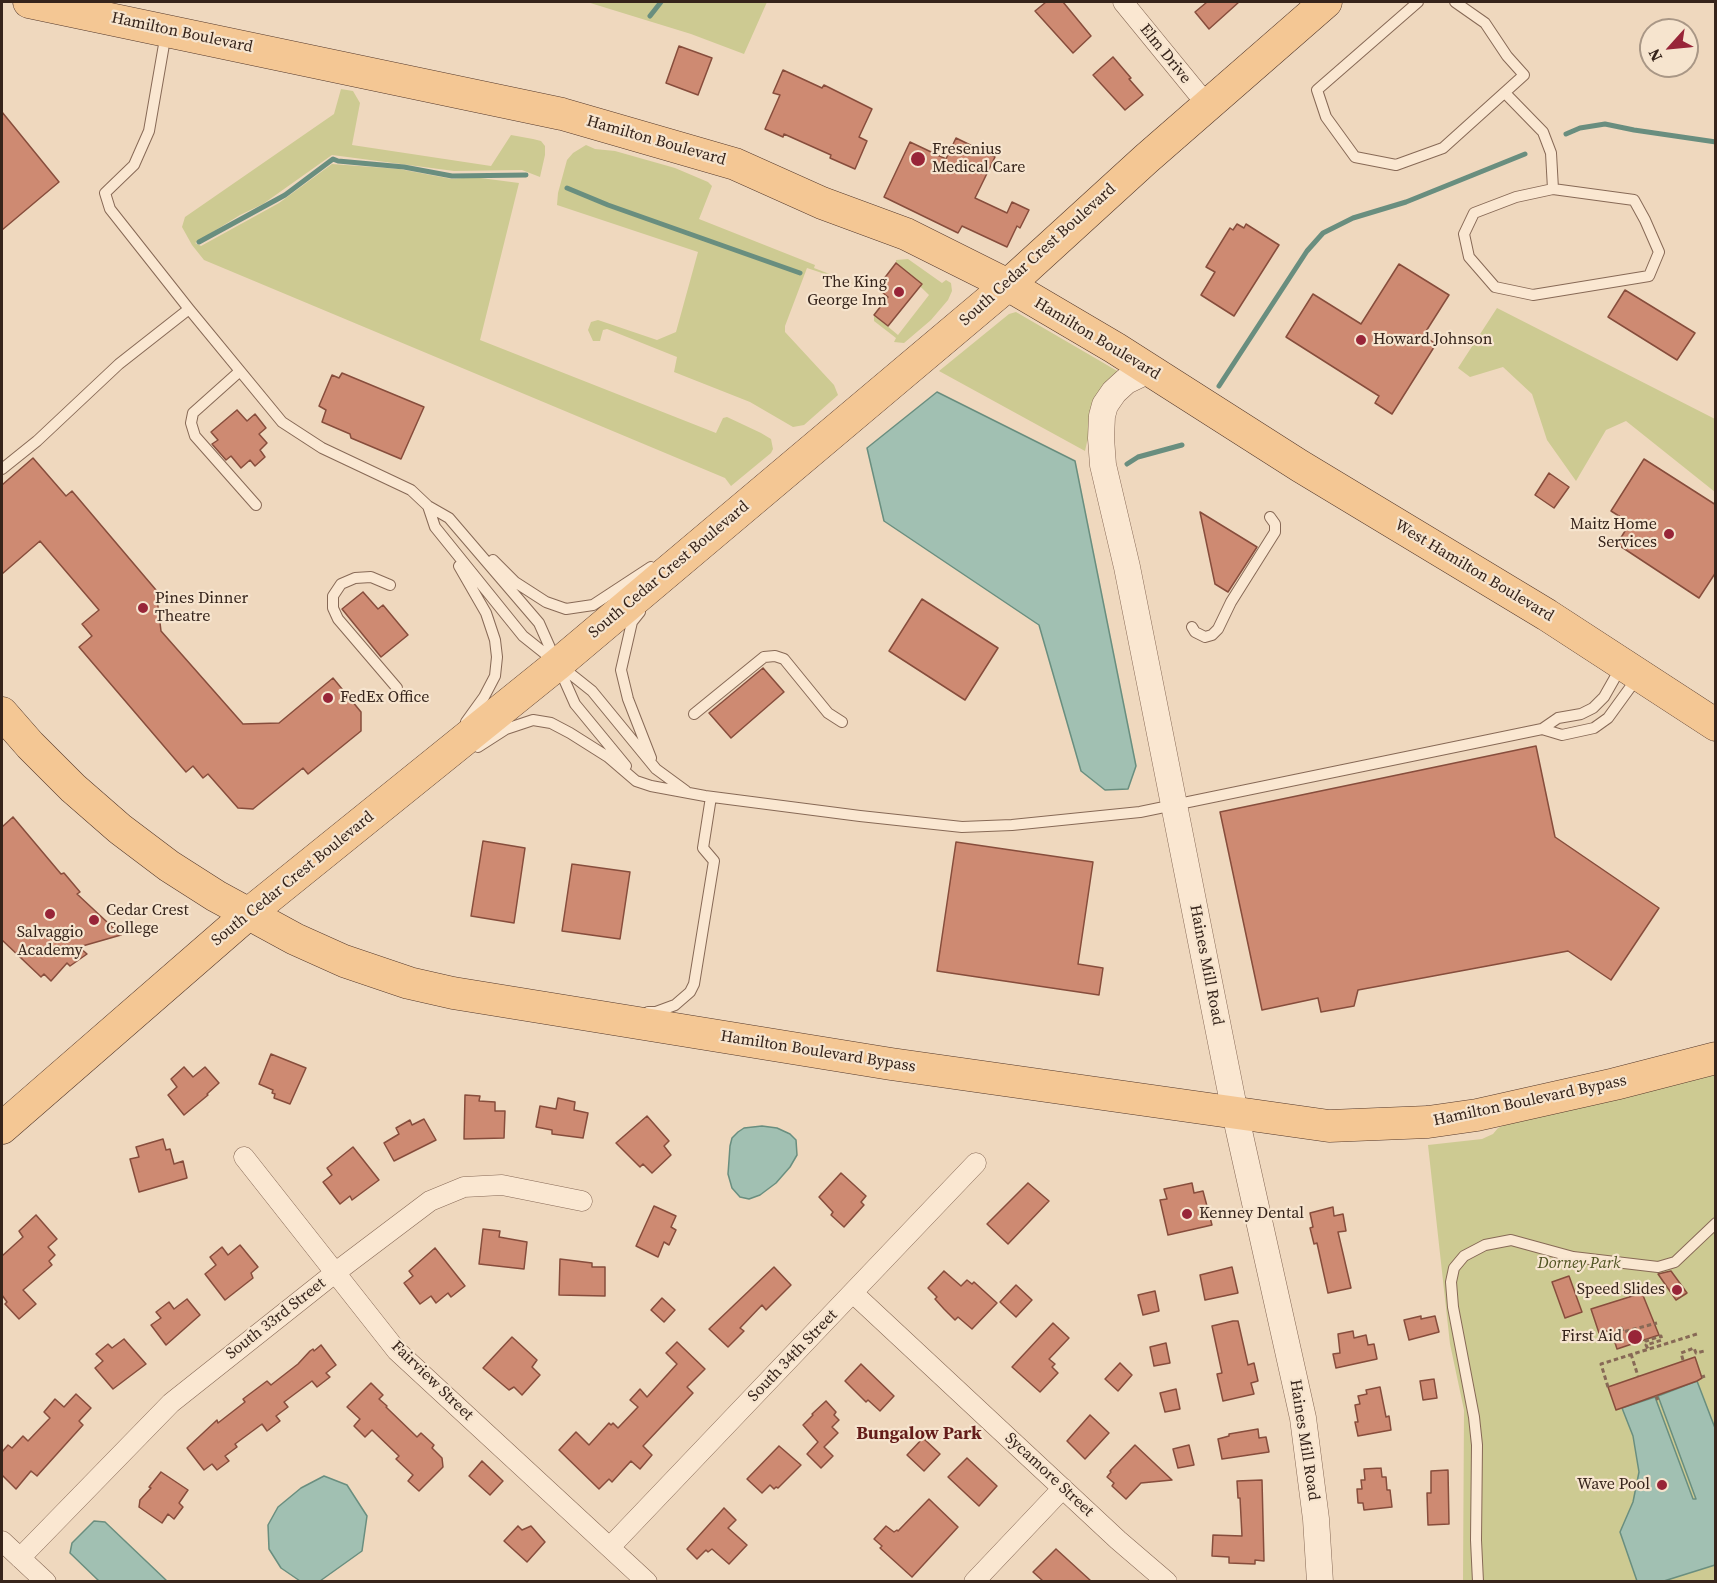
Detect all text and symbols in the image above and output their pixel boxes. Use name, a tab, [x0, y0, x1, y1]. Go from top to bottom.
street label: Hamilton Boulevard	[110, 9, 254, 57]
north arrow	[1639, 18, 1699, 78]
street label: Elm Drive	[1135, 20, 1195, 88]
text: N	[1642, 45, 1667, 65]
street label: Hamilton Boulevard	[584, 112, 728, 170]
place label: Fresenius Medical Care	[932, 140, 1025, 178]
marker: Fresenius Medical Care	[909, 150, 927, 168]
street label: South Cedar Crest Boulevard	[956, 180, 1120, 330]
place label: The King George Inn	[807, 273, 887, 311]
marker: The King George Inn	[892, 285, 906, 299]
street label: Hamilton Boulevard	[1030, 294, 1164, 384]
place label: Howard Johnson	[1373, 330, 1493, 350]
marker: Howard Johnson	[1354, 333, 1368, 347]
street label: South Cedar Crest Boulevard	[585, 497, 753, 643]
place label: Maitz Home Services	[1570, 515, 1657, 553]
street label: West Hamilton Boulevard	[1391, 516, 1557, 626]
marker: Maitz Home Services	[1662, 527, 1676, 541]
place label: Pines Dinner Theatre	[155, 589, 248, 627]
marker: Pines Dinner Theatre	[136, 601, 150, 615]
place label: FedEx Office	[340, 688, 429, 708]
marker: FedEx Office	[321, 691, 335, 705]
street label: South Cedar Crest Boulevard	[208, 808, 378, 950]
place label: Cedar Crest College	[106, 901, 189, 939]
street label: Haines Mill Road	[1185, 903, 1227, 1027]
marker: Salvaggio Academy	[43, 907, 57, 921]
marker: Cedar Crest College	[87, 913, 101, 927]
place label: Salvaggio Academy	[17, 923, 83, 961]
street label: Hamilton Boulevard Bypass	[719, 1027, 917, 1077]
street label: Hamilton Boulevard Bypass	[1432, 1071, 1628, 1131]
place label: Kenney Dental	[1199, 1204, 1304, 1224]
marker: Kenney Dental	[1180, 1207, 1194, 1221]
park label: Dorney Park	[1538, 1254, 1620, 1274]
street label: South 33rd Street	[222, 1274, 330, 1364]
place label: Speed Slides	[1577, 1280, 1665, 1300]
marker: Speed Slides	[1670, 1283, 1684, 1297]
street label: South 34th Street	[744, 1306, 842, 1406]
place label: First Aid	[1561, 1327, 1622, 1347]
marker: First Aid	[1626, 1328, 1644, 1346]
street label: Fairview Street	[387, 1337, 477, 1425]
street label: Haines Mill Road	[1285, 1378, 1323, 1502]
district label: Bungalow Park	[856, 1423, 982, 1445]
street label: Sycamore Street	[1001, 1429, 1097, 1521]
place label: Wave Pool	[1577, 1475, 1650, 1495]
marker: Wave Pool	[1655, 1478, 1669, 1492]

